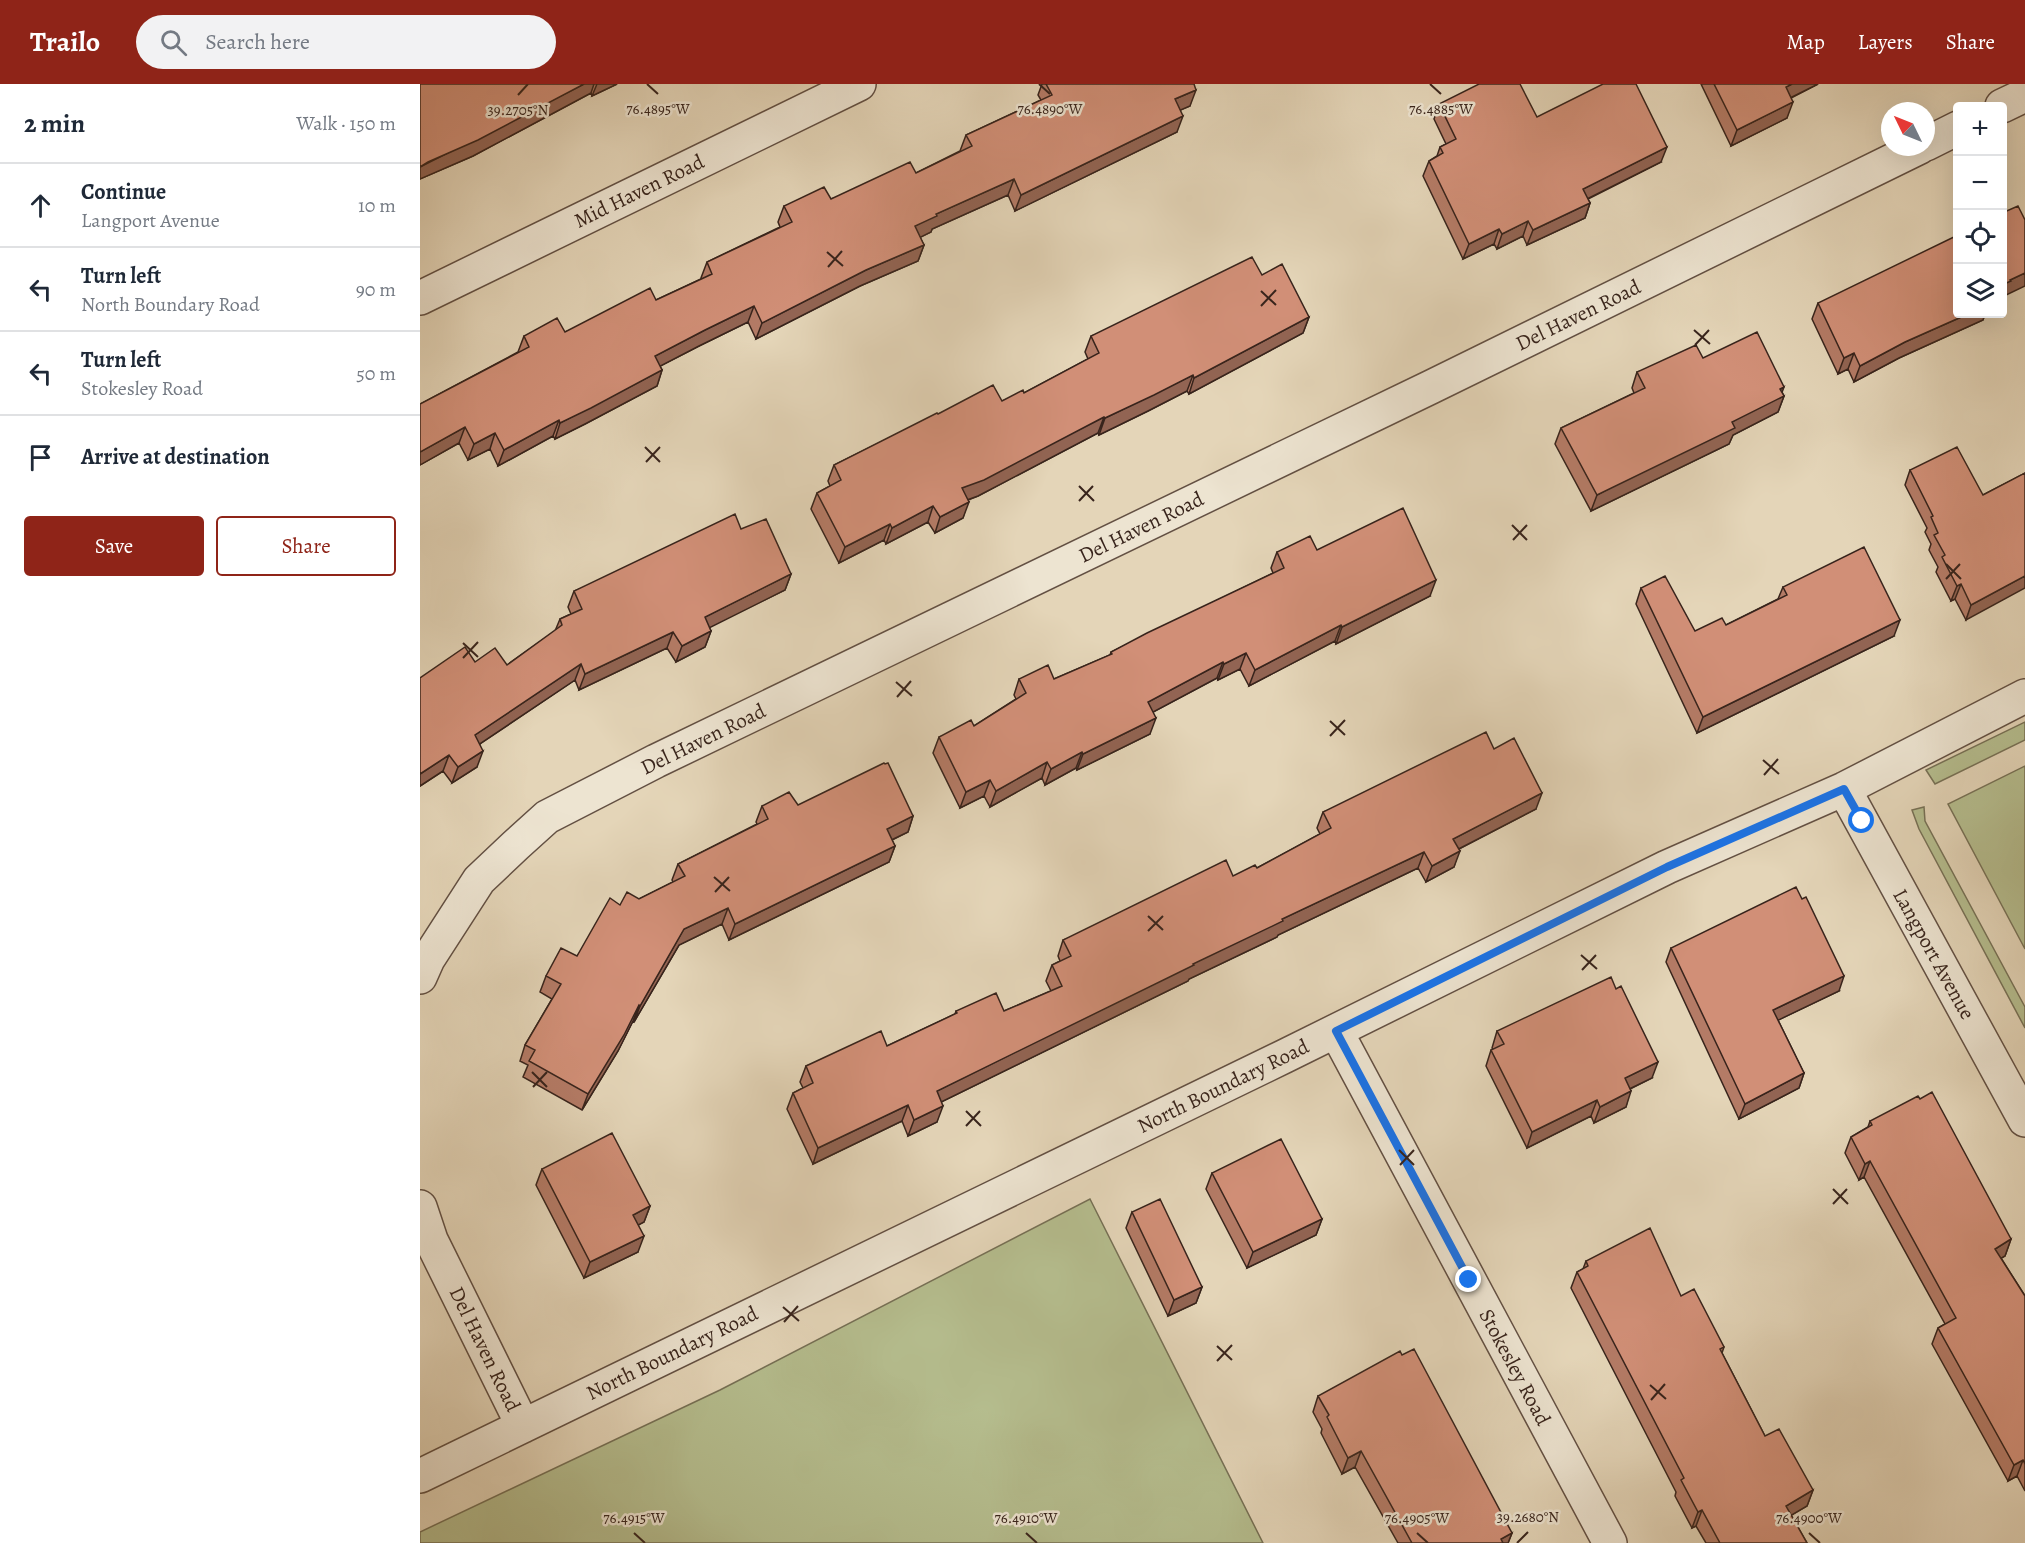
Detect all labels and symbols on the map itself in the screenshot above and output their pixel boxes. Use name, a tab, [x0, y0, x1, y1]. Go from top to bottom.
text: 76.4895°W	[626, 99, 690, 119]
text: 76.4890°W	[1017, 99, 1083, 119]
text: 76.4885°W	[1409, 99, 1473, 119]
text: 39.2705°N	[488, 100, 549, 120]
north arrow	[1881, 102, 1935, 156]
street label: Mid Haven Road	[569, 147, 709, 235]
street label: Del Haven Road	[1511, 272, 1646, 357]
street label: Del Haven Road	[1074, 484, 1209, 569]
street label: Del Haven Road	[636, 696, 771, 781]
route start	[1848, 807, 1874, 833]
street label: Langport Avenue	[1886, 884, 1982, 1024]
street label: North Boundary Road	[1132, 1032, 1314, 1140]
route end	[1455, 1266, 1481, 1292]
street label: Del Haven Road	[443, 1282, 528, 1417]
street label: North Boundary Road	[581, 1299, 763, 1407]
street label: Stokesley Road	[1473, 1304, 1558, 1431]
text: 39.2680°N	[1497, 1507, 1559, 1527]
text: 76.4915°W	[603, 1508, 665, 1528]
text: 76.4910°W	[994, 1508, 1058, 1528]
text: 76.4905°W	[1385, 1508, 1449, 1528]
text: 76.4900°W	[1776, 1508, 1842, 1528]

